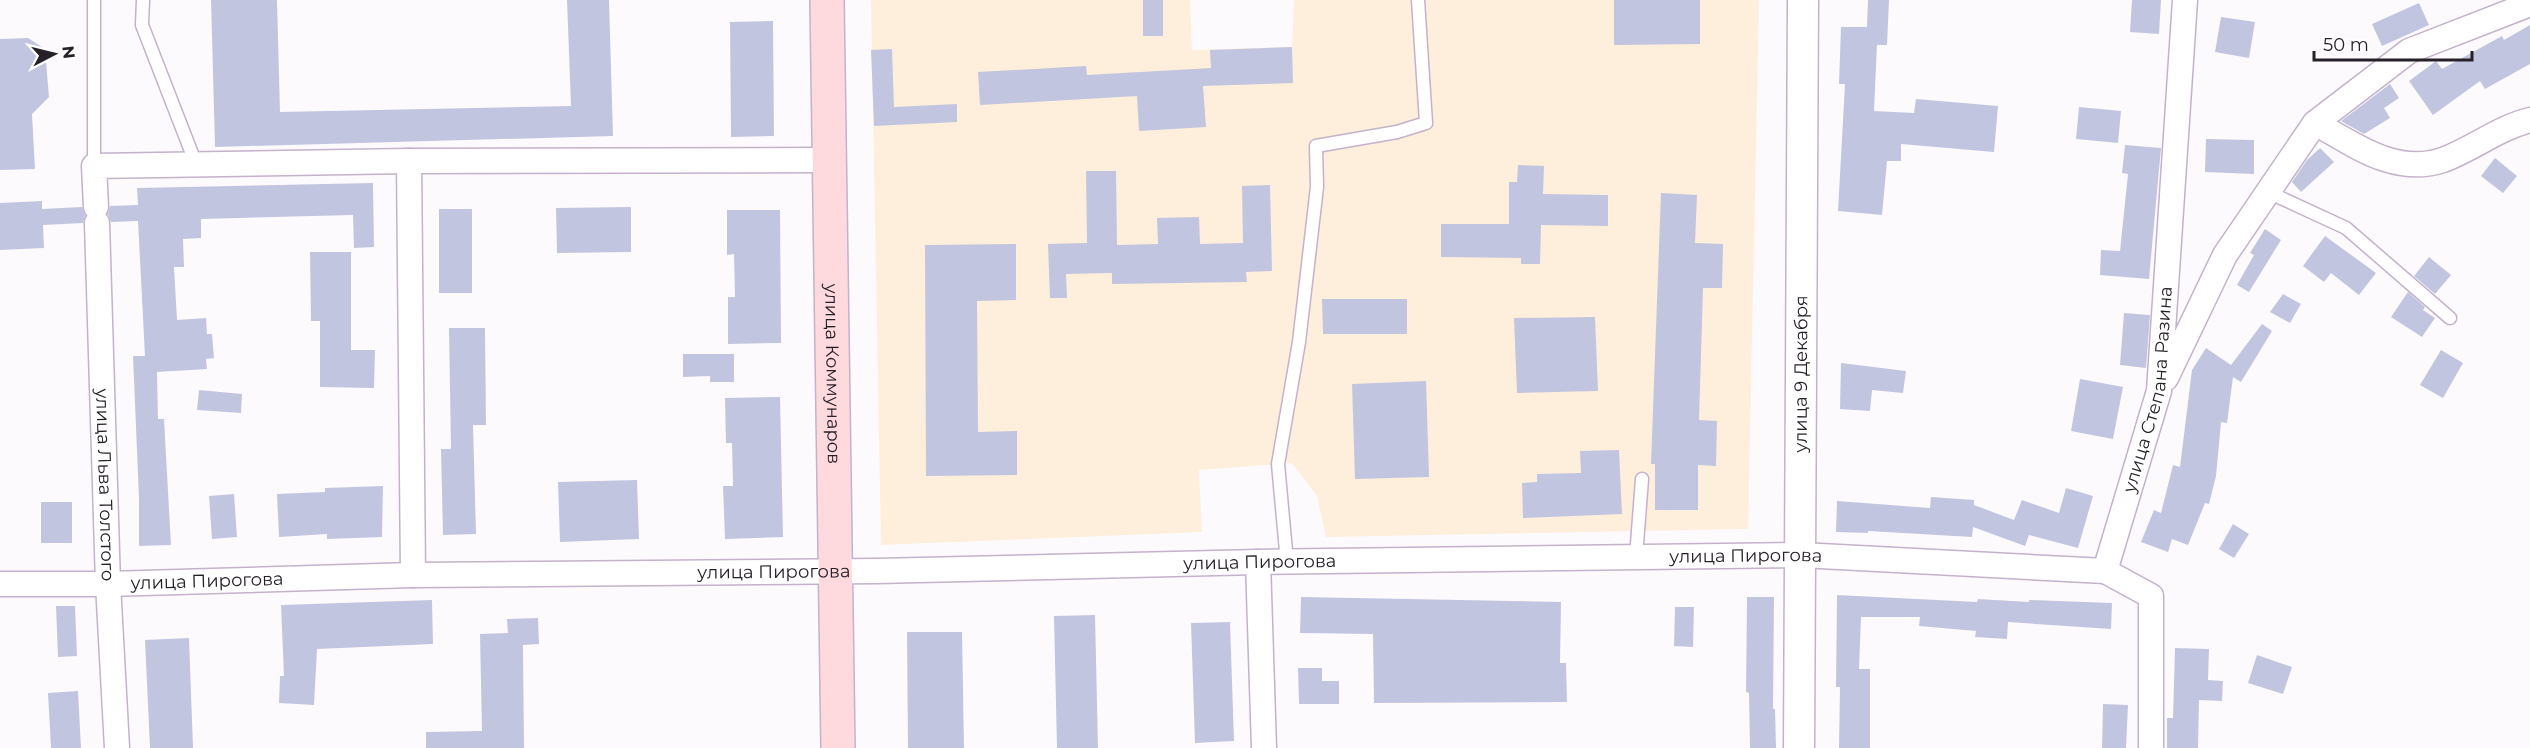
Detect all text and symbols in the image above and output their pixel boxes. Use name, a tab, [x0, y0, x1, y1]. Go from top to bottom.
north arrow	[24, 24, 84, 84]
scale bar	[2314, 24, 2472, 62]
text: 50 m	[2323, 34, 2369, 56]
text: N	[58, 45, 79, 60]
street label: улица Коммунаров	[820, 283, 845, 464]
street label: улица Степана Разина	[2118, 286, 2177, 496]
street label: улица 9 Декабря	[1790, 295, 1812, 454]
street label: улица Льва Толстого	[91, 387, 119, 582]
street label: улица Пирогова	[1668, 544, 1823, 568]
street label: улица Пирогова	[1182, 550, 1336, 575]
street label: улица Пирогова	[696, 560, 850, 584]
street label: улица Пирогова	[129, 568, 284, 594]

